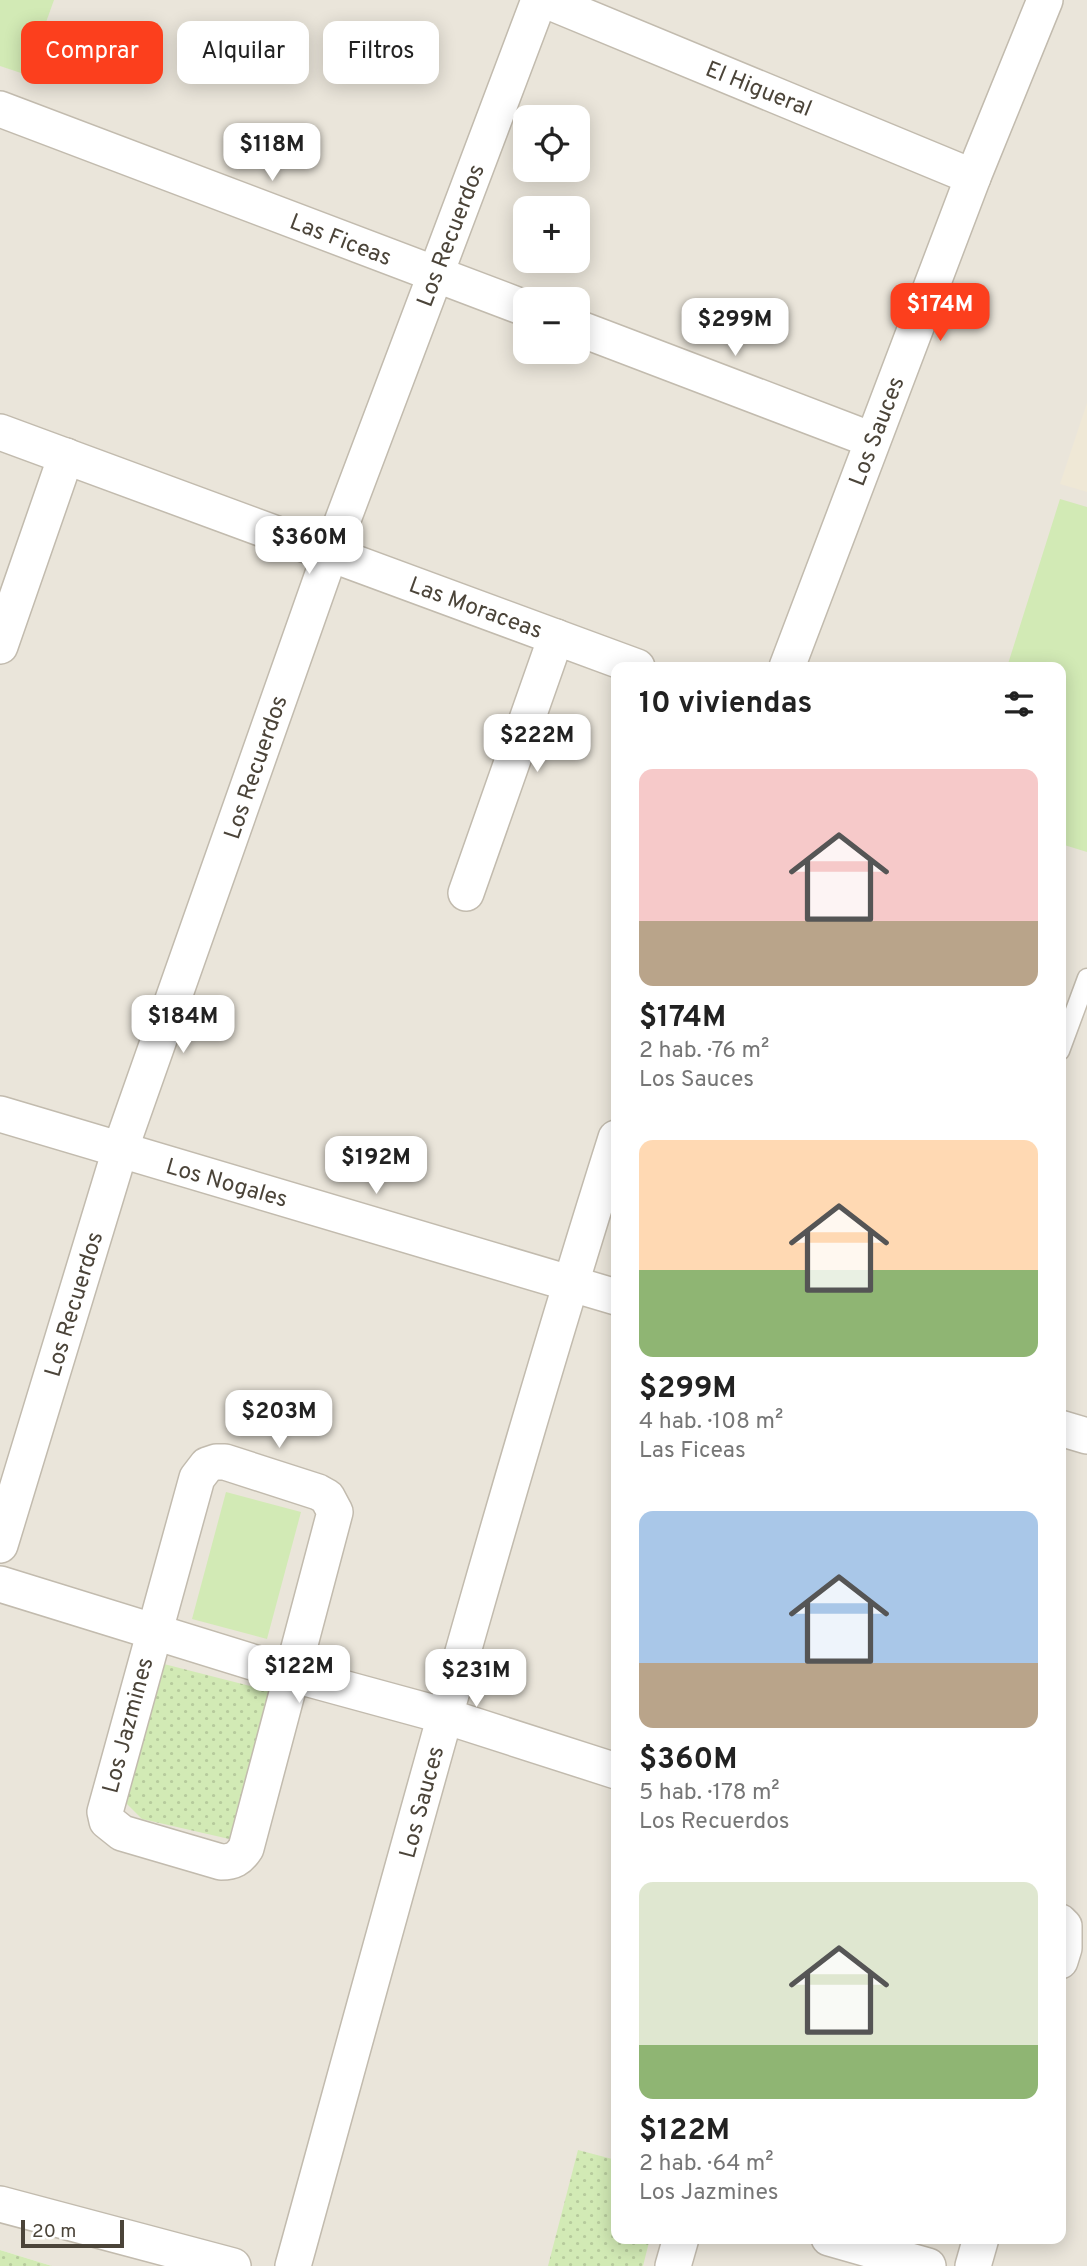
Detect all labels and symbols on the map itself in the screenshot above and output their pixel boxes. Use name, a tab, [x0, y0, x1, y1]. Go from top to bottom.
street label: El Higueral	[701, 56, 815, 125]
pin: $118M	[223, 124, 321, 183]
street label: Los Recuerdos	[412, 160, 493, 311]
street label: Las Ficeas	[285, 209, 395, 274]
pin: $174M	[891, 284, 989, 343]
pin: $299M	[686, 298, 784, 358]
street label: Los Sauces	[844, 373, 912, 491]
pin: $360M	[260, 516, 358, 576]
street label: Las Moraceas	[404, 572, 546, 647]
street label: Los Recuerdos	[219, 692, 296, 844]
pin: $222M	[488, 714, 586, 774]
pin: $184M	[134, 996, 232, 1055]
pin: $192M	[327, 1136, 425, 1196]
street label: Los Nogales	[162, 1153, 291, 1216]
street label: Los Recuerdos	[40, 1228, 111, 1381]
pin: $203M	[230, 1390, 328, 1450]
pin: $122M	[250, 1646, 348, 1705]
pin: $231M	[427, 1650, 525, 1709]
street label: Los Jazmines	[97, 1655, 161, 1797]
street label: Los Sauces	[395, 1743, 452, 1862]
scale bar	[21, 2217, 124, 2249]

